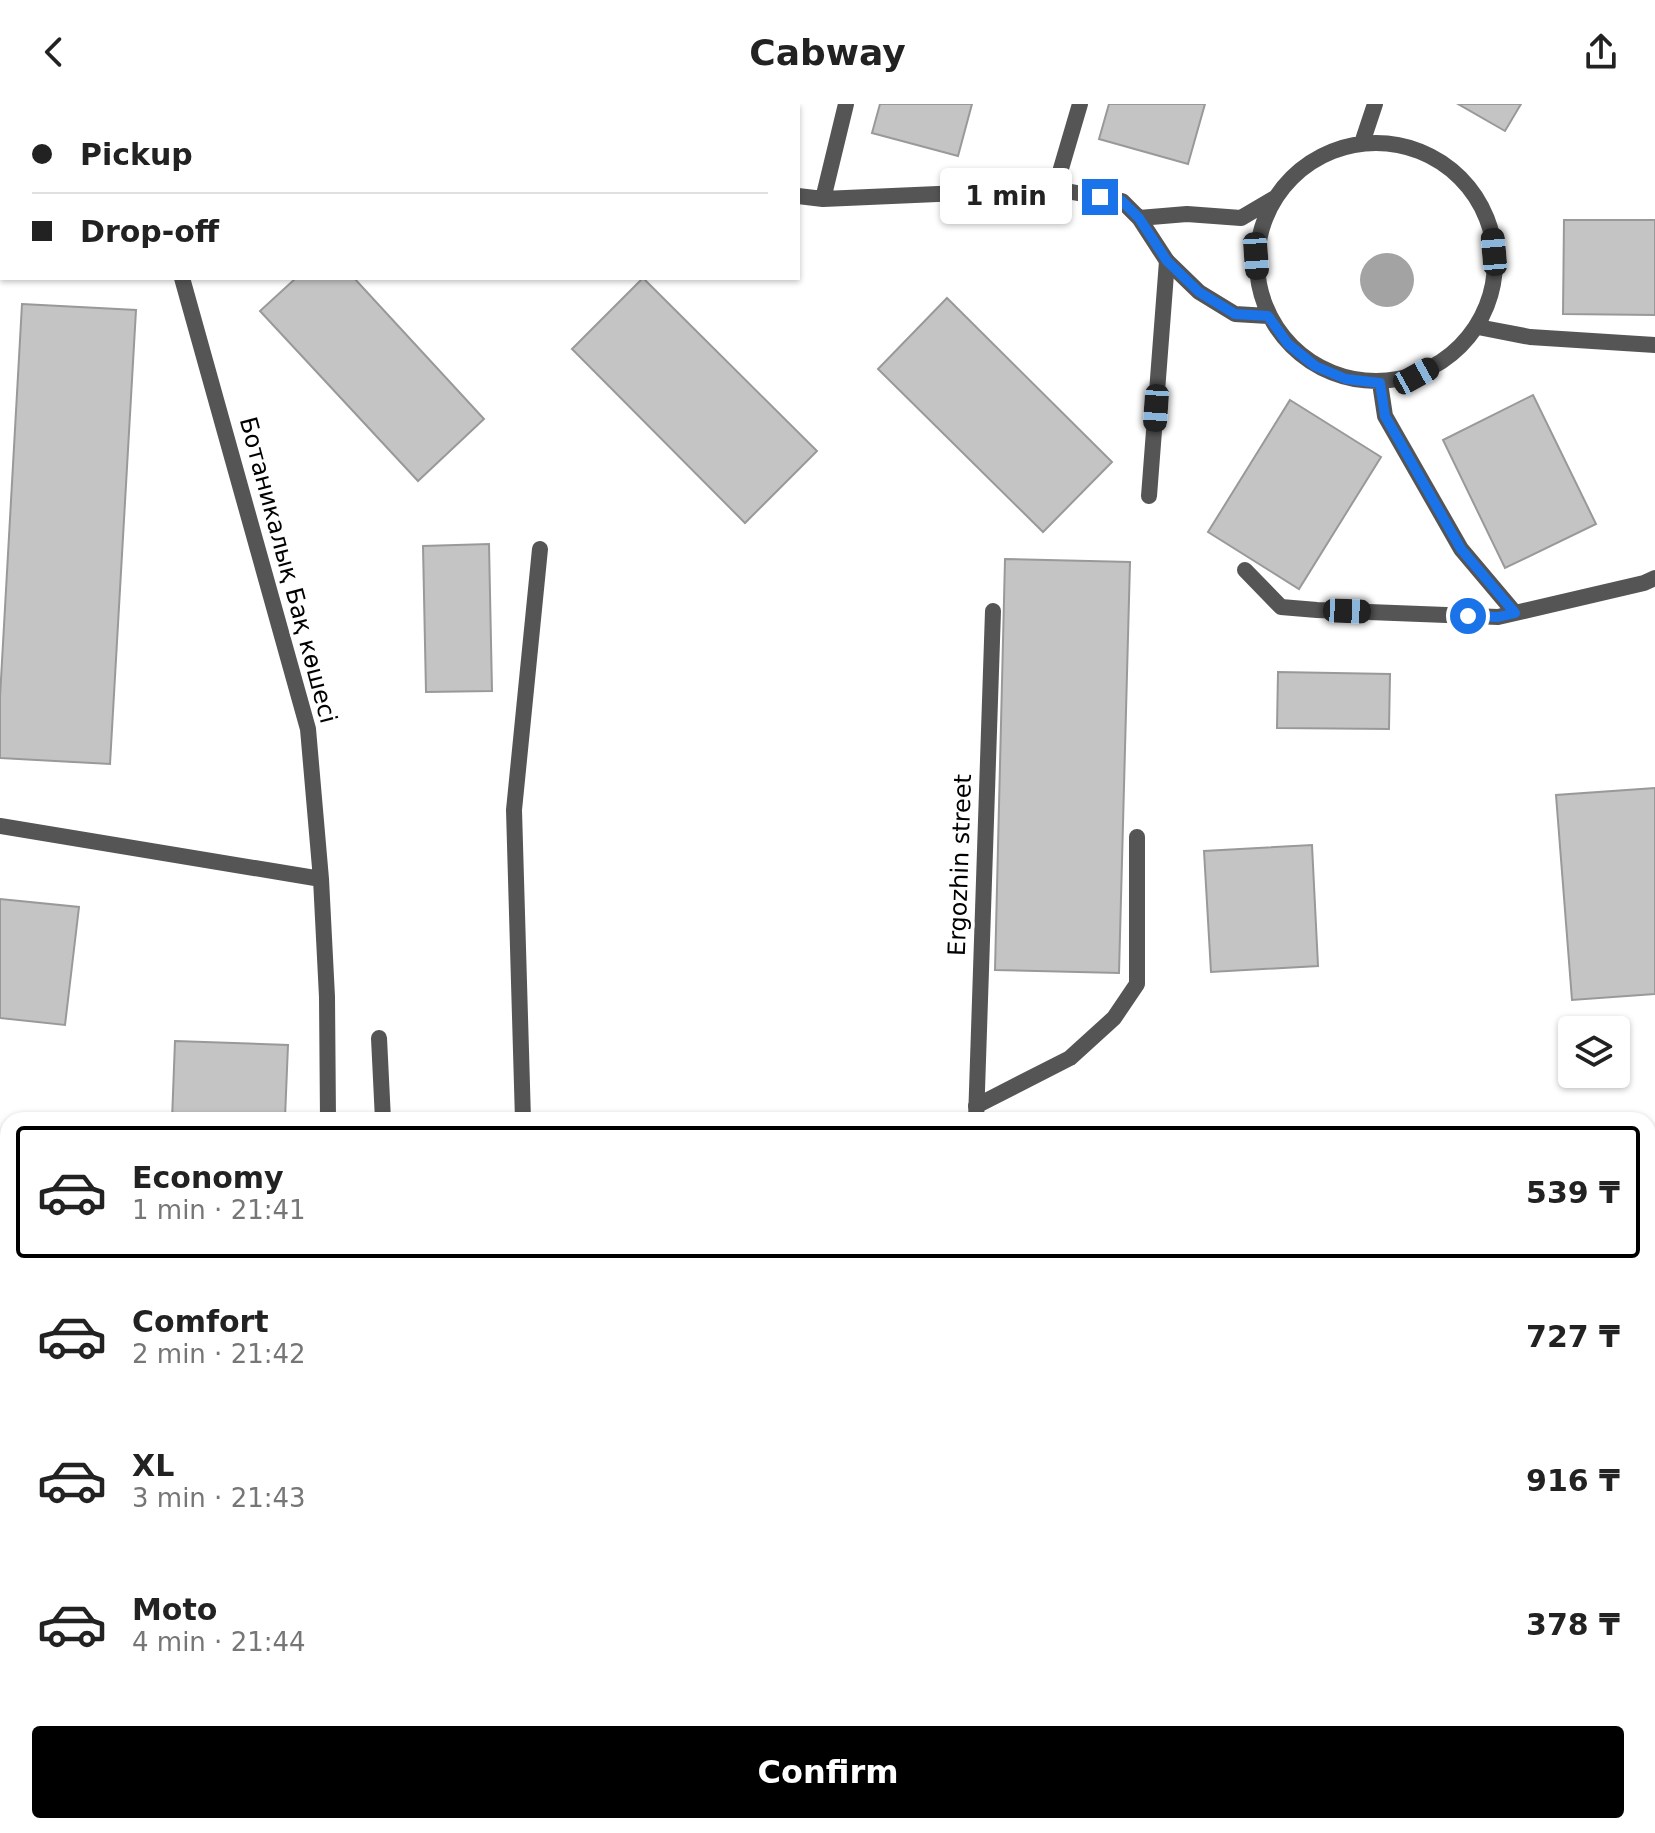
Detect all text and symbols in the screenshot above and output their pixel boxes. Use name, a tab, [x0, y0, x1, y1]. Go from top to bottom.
icon: back	[32, 30, 76, 74]
icon: share	[1579, 30, 1623, 74]
text: Cabway	[749, 32, 906, 73]
text: Pickup	[80, 137, 193, 172]
callout: 1 min	[940, 169, 1072, 225]
route end	[1082, 179, 1118, 215]
text: 1 min	[965, 181, 1047, 211]
text: Drop-off	[80, 214, 219, 249]
car	[1480, 227, 1508, 277]
car	[1242, 231, 1270, 281]
car	[1389, 354, 1443, 398]
car	[1142, 383, 1170, 433]
street label: Ботаникалық Бақ көшесі	[234, 414, 342, 726]
car	[1323, 598, 1371, 624]
route start	[1450, 598, 1486, 634]
street label: Ergozhin street	[943, 774, 977, 956]
map controls	[1558, 1016, 1630, 1088]
button: layers	[1558, 1016, 1630, 1088]
icon: car	[36, 1156, 108, 1228]
text: Economy	[132, 1160, 284, 1195]
text: 539 ₸	[1526, 1175, 1620, 1210]
text: 1 min · 21:41	[132, 1195, 306, 1225]
icon: car	[36, 1300, 108, 1372]
text: Comfort	[132, 1304, 269, 1339]
text: 727 ₸	[1526, 1319, 1620, 1354]
text: 2 min · 21:42	[132, 1339, 306, 1369]
icon: car	[36, 1444, 108, 1516]
text: XL	[132, 1448, 174, 1483]
text: 916 ₸	[1526, 1463, 1620, 1498]
text: 3 min · 21:43	[132, 1483, 306, 1513]
icon: car	[36, 1588, 108, 1660]
text: Moto	[132, 1592, 217, 1627]
text: 378 ₸	[1526, 1607, 1620, 1642]
text: 4 min · 21:44	[132, 1627, 306, 1657]
button: Confirm	[32, 1726, 1624, 1818]

